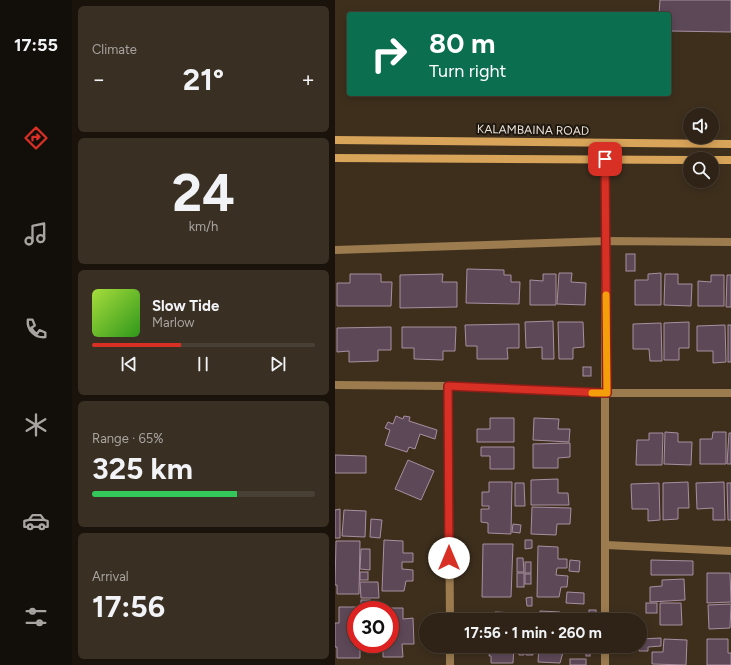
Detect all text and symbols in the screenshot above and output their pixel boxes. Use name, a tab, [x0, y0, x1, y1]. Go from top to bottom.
text: 80 m	[429, 26, 495, 60]
icon: right	[363, 28, 415, 80]
text: 17:55	[14, 34, 58, 56]
text: Climate	[92, 42, 137, 57]
text: Turn right	[429, 60, 506, 82]
text: 21°	[183, 61, 224, 98]
text: −	[92, 66, 106, 93]
text: +	[301, 66, 315, 93]
map controls	[683, 108, 719, 188]
button: sound	[683, 108, 719, 144]
street label: KALAMBAINA ROAD	[477, 122, 589, 138]
icon: directions	[22, 124, 50, 152]
pin	[588, 142, 622, 176]
icon: arrive	[594, 148, 616, 170]
button: search	[683, 152, 719, 188]
text: 24	[172, 162, 235, 224]
text: km/h	[189, 219, 218, 234]
icon: music	[22, 220, 50, 248]
text: Slow Tide	[152, 297, 219, 315]
icon: phone	[22, 315, 50, 343]
text: Marlow	[152, 315, 194, 330]
icon: previous	[118, 353, 140, 375]
icon: pause	[192, 353, 214, 375]
icon: next	[267, 353, 289, 375]
icon: climate	[22, 411, 50, 439]
text: Range · 65%	[92, 431, 164, 446]
text: 325 km	[92, 450, 193, 487]
icon: car	[22, 507, 50, 535]
position arrow	[428, 537, 470, 579]
text: Arrival	[92, 569, 129, 584]
text: 17:56	[92, 588, 165, 625]
speed limit sign: 30	[347, 601, 399, 653]
icon: filters	[22, 603, 50, 631]
text: 17:56 · 1 min · 260 m	[464, 624, 602, 642]

